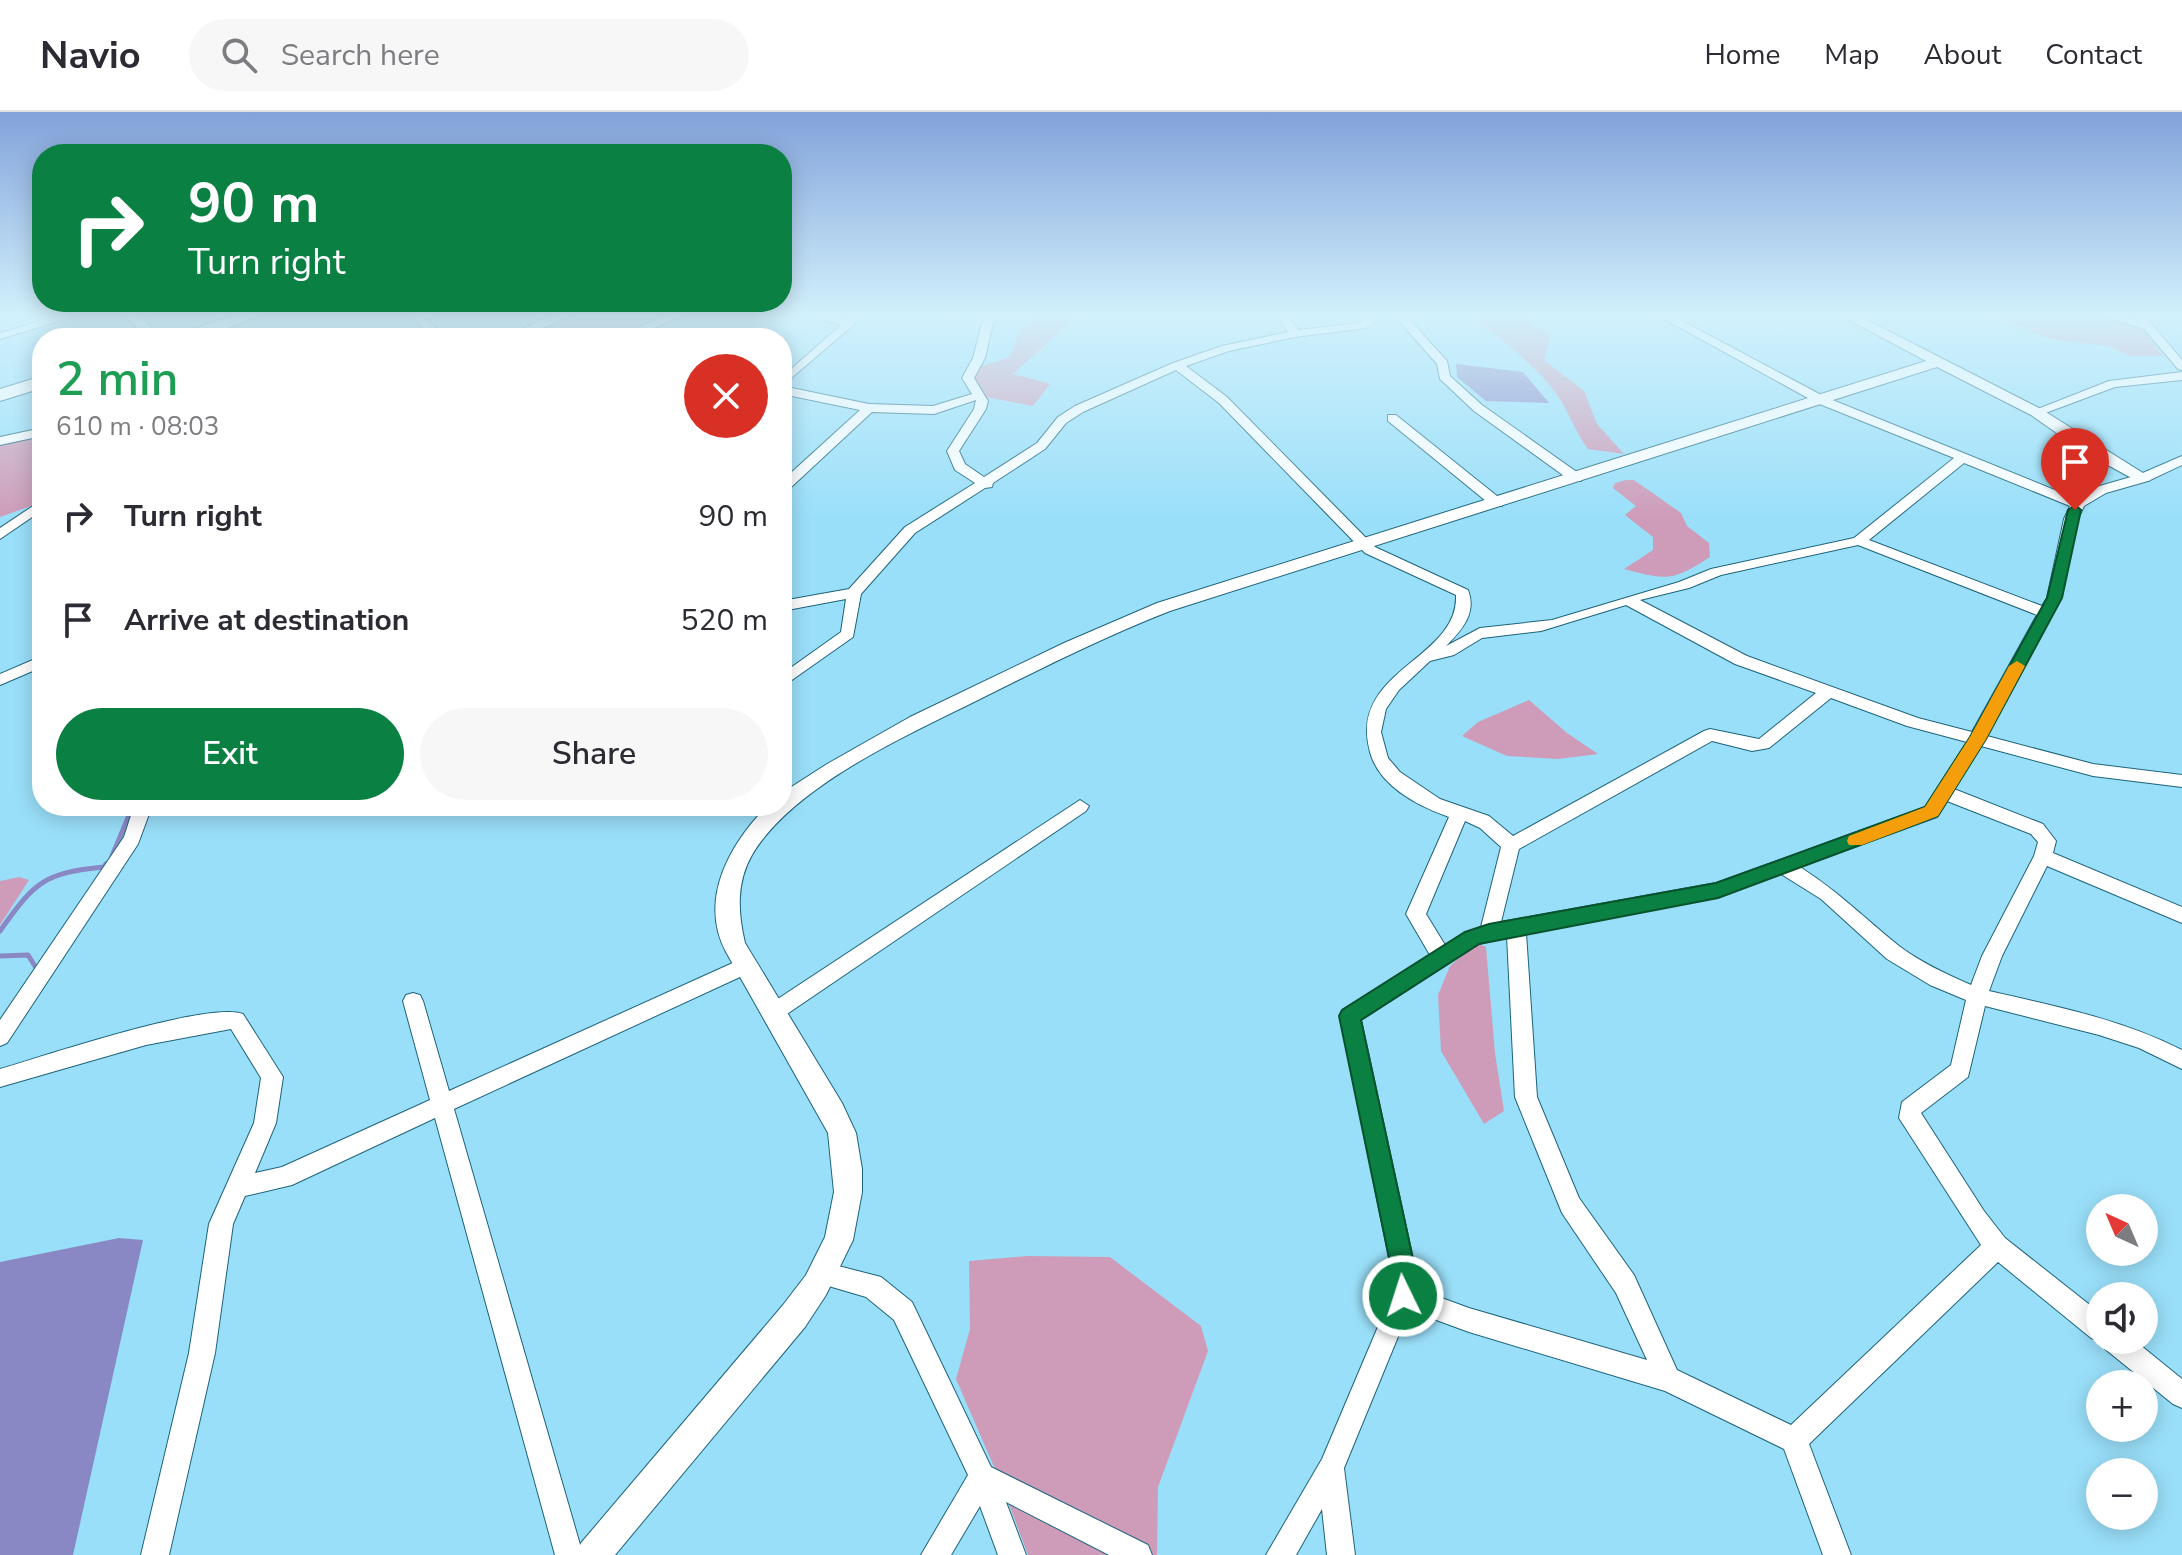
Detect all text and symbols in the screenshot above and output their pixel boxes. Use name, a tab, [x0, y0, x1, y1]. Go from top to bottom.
search box	[189, 19, 749, 91]
text: Navio	[40, 30, 141, 81]
icon: search	[217, 33, 261, 77]
text: Search here	[281, 35, 440, 76]
text: Home	[1705, 36, 1780, 74]
text: Map	[1824, 36, 1879, 74]
text: About	[1923, 36, 2001, 74]
text: Contact	[2045, 36, 2142, 74]
text: 90 m	[188, 165, 319, 242]
icon: right	[56, 176, 160, 280]
text: Turn right	[188, 238, 345, 287]
text: 2 min	[56, 346, 178, 412]
button: close	[684, 354, 768, 438]
text: 610 m · 08:03	[56, 409, 219, 444]
pin	[2041, 428, 2109, 510]
icon: arrive	[2053, 440, 2097, 484]
icon: right	[56, 494, 100, 538]
text: Turn right	[124, 496, 262, 537]
text: 90 m	[699, 496, 768, 537]
icon: arrive	[56, 598, 100, 642]
text: Arrive at destination	[124, 600, 409, 641]
text: 520 m	[681, 600, 768, 641]
button: Exit	[56, 708, 404, 800]
button: Share	[420, 708, 768, 800]
north arrow	[2086, 1194, 2158, 1266]
map controls	[2086, 1194, 2158, 1530]
position arrow	[1361, 1254, 1445, 1338]
button: sound	[2086, 1282, 2158, 1354]
button: +	[2086, 1370, 2158, 1442]
button: −	[2086, 1458, 2158, 1530]

